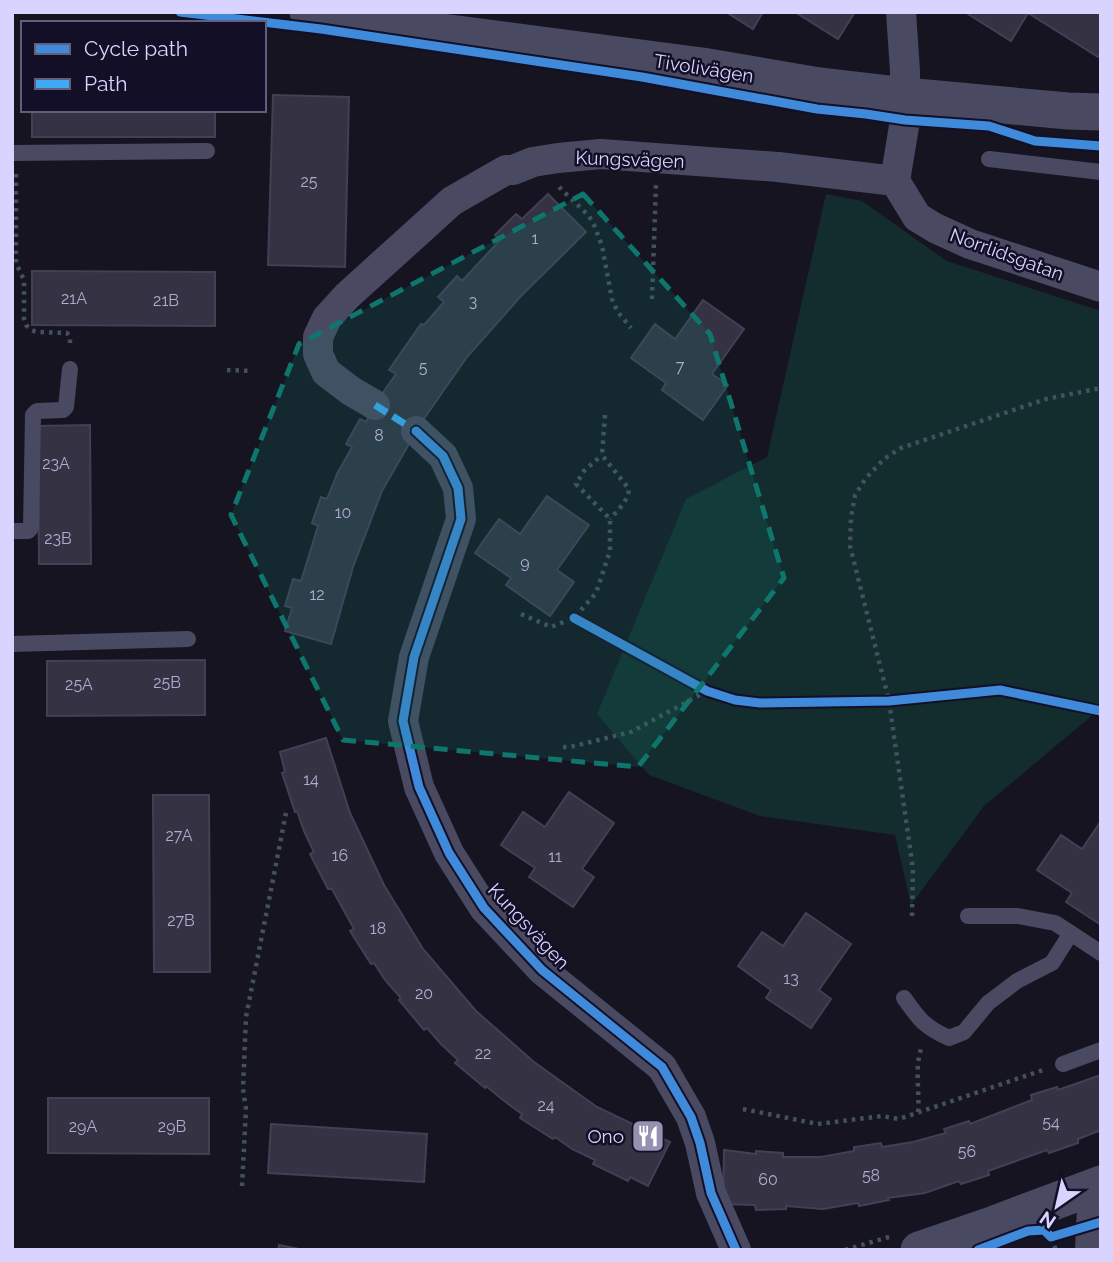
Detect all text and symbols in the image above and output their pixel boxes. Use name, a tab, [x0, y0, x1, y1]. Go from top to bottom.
legend	[21, 21, 266, 112]
text: Cycle path	[84, 36, 188, 61]
street label: Tivolivägen	[653, 49, 755, 87]
text: Path	[84, 71, 128, 96]
street label: Kungsvägen	[575, 146, 685, 172]
house number: 25	[300, 172, 318, 191]
street label: Norrlidsgatan	[947, 223, 1067, 285]
house number: 1	[532, 229, 539, 248]
house number: 21A	[61, 289, 87, 308]
house number: 21B	[153, 291, 179, 310]
house number: 3	[469, 292, 477, 311]
house number: 7	[676, 357, 685, 376]
house number: 5	[419, 358, 428, 377]
house number: 8	[374, 426, 384, 445]
house number: 23A	[42, 454, 70, 473]
house number: 10	[335, 503, 351, 522]
house number: 23B	[44, 529, 72, 548]
house number: 9	[520, 553, 530, 572]
house number: 12	[309, 585, 325, 604]
house number: 25B	[153, 673, 181, 692]
house number: 25A	[65, 675, 93, 694]
house number: 14	[303, 770, 319, 789]
house number: 27A	[166, 826, 193, 845]
house number: 16	[332, 846, 348, 865]
house number: 11	[548, 847, 562, 866]
street label: Kungsvägen	[484, 879, 574, 973]
house number: 27B	[167, 911, 195, 930]
house number: 18	[370, 919, 386, 938]
house number: 13	[783, 969, 799, 988]
house number: 20	[415, 984, 433, 1003]
house number: 22	[475, 1044, 491, 1063]
house number: 24	[537, 1096, 555, 1115]
house number: 54	[1042, 1113, 1060, 1132]
house number: 29A	[69, 1117, 97, 1136]
house number: 29B	[158, 1117, 186, 1136]
restaurant icon: Ono	[629, 1117, 667, 1155]
place label: Ono	[587, 1125, 624, 1147]
house number: 56	[958, 1142, 976, 1161]
house number: 58	[862, 1166, 880, 1185]
house number: 60	[758, 1170, 778, 1189]
north arrow	[1022, 1171, 1092, 1241]
text: N	[1035, 1207, 1060, 1233]

